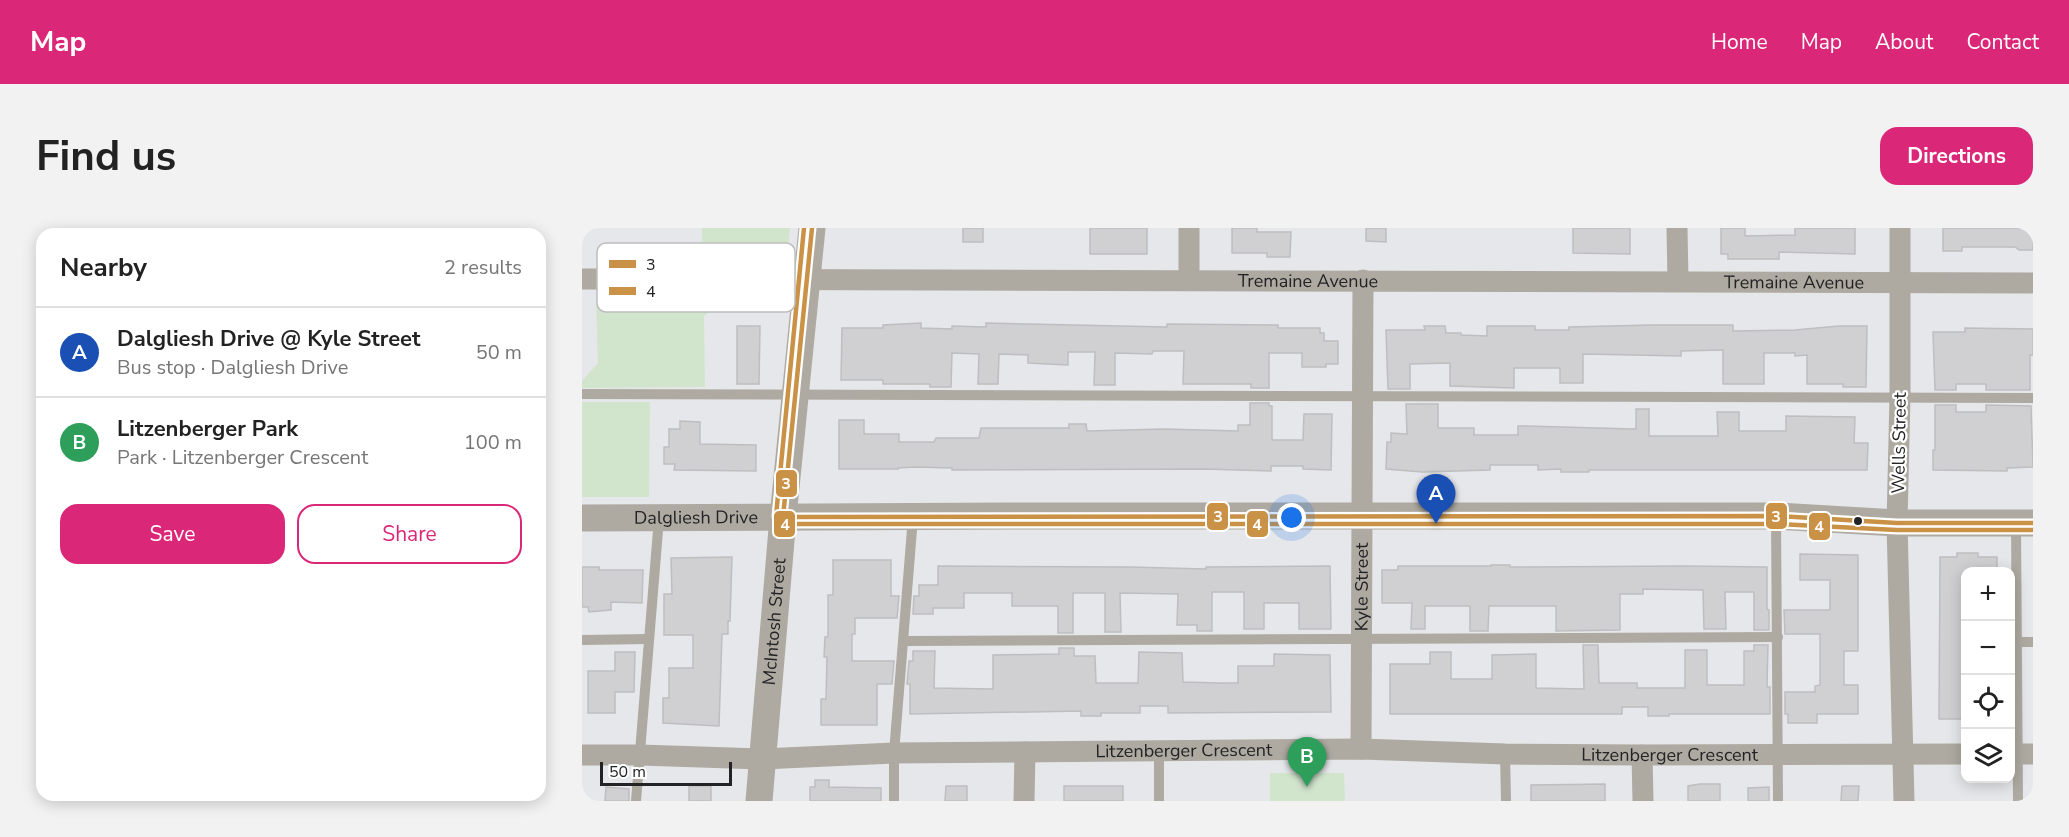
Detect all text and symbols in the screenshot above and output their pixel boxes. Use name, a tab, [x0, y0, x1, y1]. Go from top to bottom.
text: Map	[30, 23, 86, 61]
text: Home	[1711, 28, 1768, 56]
text: Map	[1801, 28, 1842, 56]
text: About	[1875, 28, 1933, 56]
text: Contact	[1966, 28, 2039, 56]
button: Directions	[1880, 127, 2033, 185]
text: Find us	[36, 128, 176, 185]
legend	[597, 243, 795, 312]
text: Nearby	[60, 250, 147, 285]
text: 2 results	[444, 254, 522, 281]
text: 3	[646, 254, 656, 276]
street label: Tremaine Avenue	[1238, 269, 1378, 293]
street label: Tremaine Avenue	[1724, 270, 1864, 295]
text: 4	[646, 281, 656, 303]
text: Dalgliesh Drive @ Kyle Street	[117, 324, 420, 354]
text: A	[72, 339, 87, 366]
text: 50 m	[476, 339, 522, 366]
text: Bus stop · Dalgliesh Drive	[117, 354, 348, 381]
street label: Wells Street	[1886, 391, 1912, 494]
text: Litzenberger Park	[117, 414, 298, 444]
text: B	[73, 429, 86, 456]
text: 100 m	[464, 429, 522, 456]
text: Park · Litzenberger Crescent	[117, 444, 368, 471]
line badge: 3	[775, 469, 798, 498]
text: 3	[781, 473, 791, 495]
pin: A	[1416, 474, 1456, 524]
line badge: 3	[1206, 502, 1229, 531]
line badge: 3	[1765, 502, 1788, 530]
your location	[1277, 503, 1306, 532]
button: Save	[60, 504, 285, 564]
button: Share	[297, 504, 522, 564]
street label: Dalgliesh Drive	[634, 505, 758, 530]
text: 3	[1213, 506, 1223, 528]
text: 3	[1771, 506, 1781, 528]
line badge: 4	[773, 510, 796, 538]
line badge: 4	[1246, 510, 1269, 538]
line badge: 4	[1808, 512, 1831, 541]
text: 4	[780, 514, 790, 536]
text: 4	[1252, 514, 1262, 536]
unlabelled marker	[1852, 515, 1864, 527]
text: 4	[1814, 516, 1824, 538]
street label: Kyle Street	[1350, 542, 1374, 631]
street label: McIntosh Street	[757, 556, 792, 686]
map controls	[1961, 567, 2015, 783]
button: +	[1961, 567, 2015, 621]
button: −	[1961, 621, 2015, 675]
button: locate	[1961, 675, 2015, 729]
button: layers	[1961, 729, 2015, 783]
street label: Litzenberger Crescent	[1095, 738, 1273, 763]
pin: B	[1288, 738, 1326, 787]
street label: Litzenberger Crescent	[1581, 743, 1759, 767]
scale bar	[600, 759, 732, 786]
text: 50 m	[609, 761, 646, 783]

